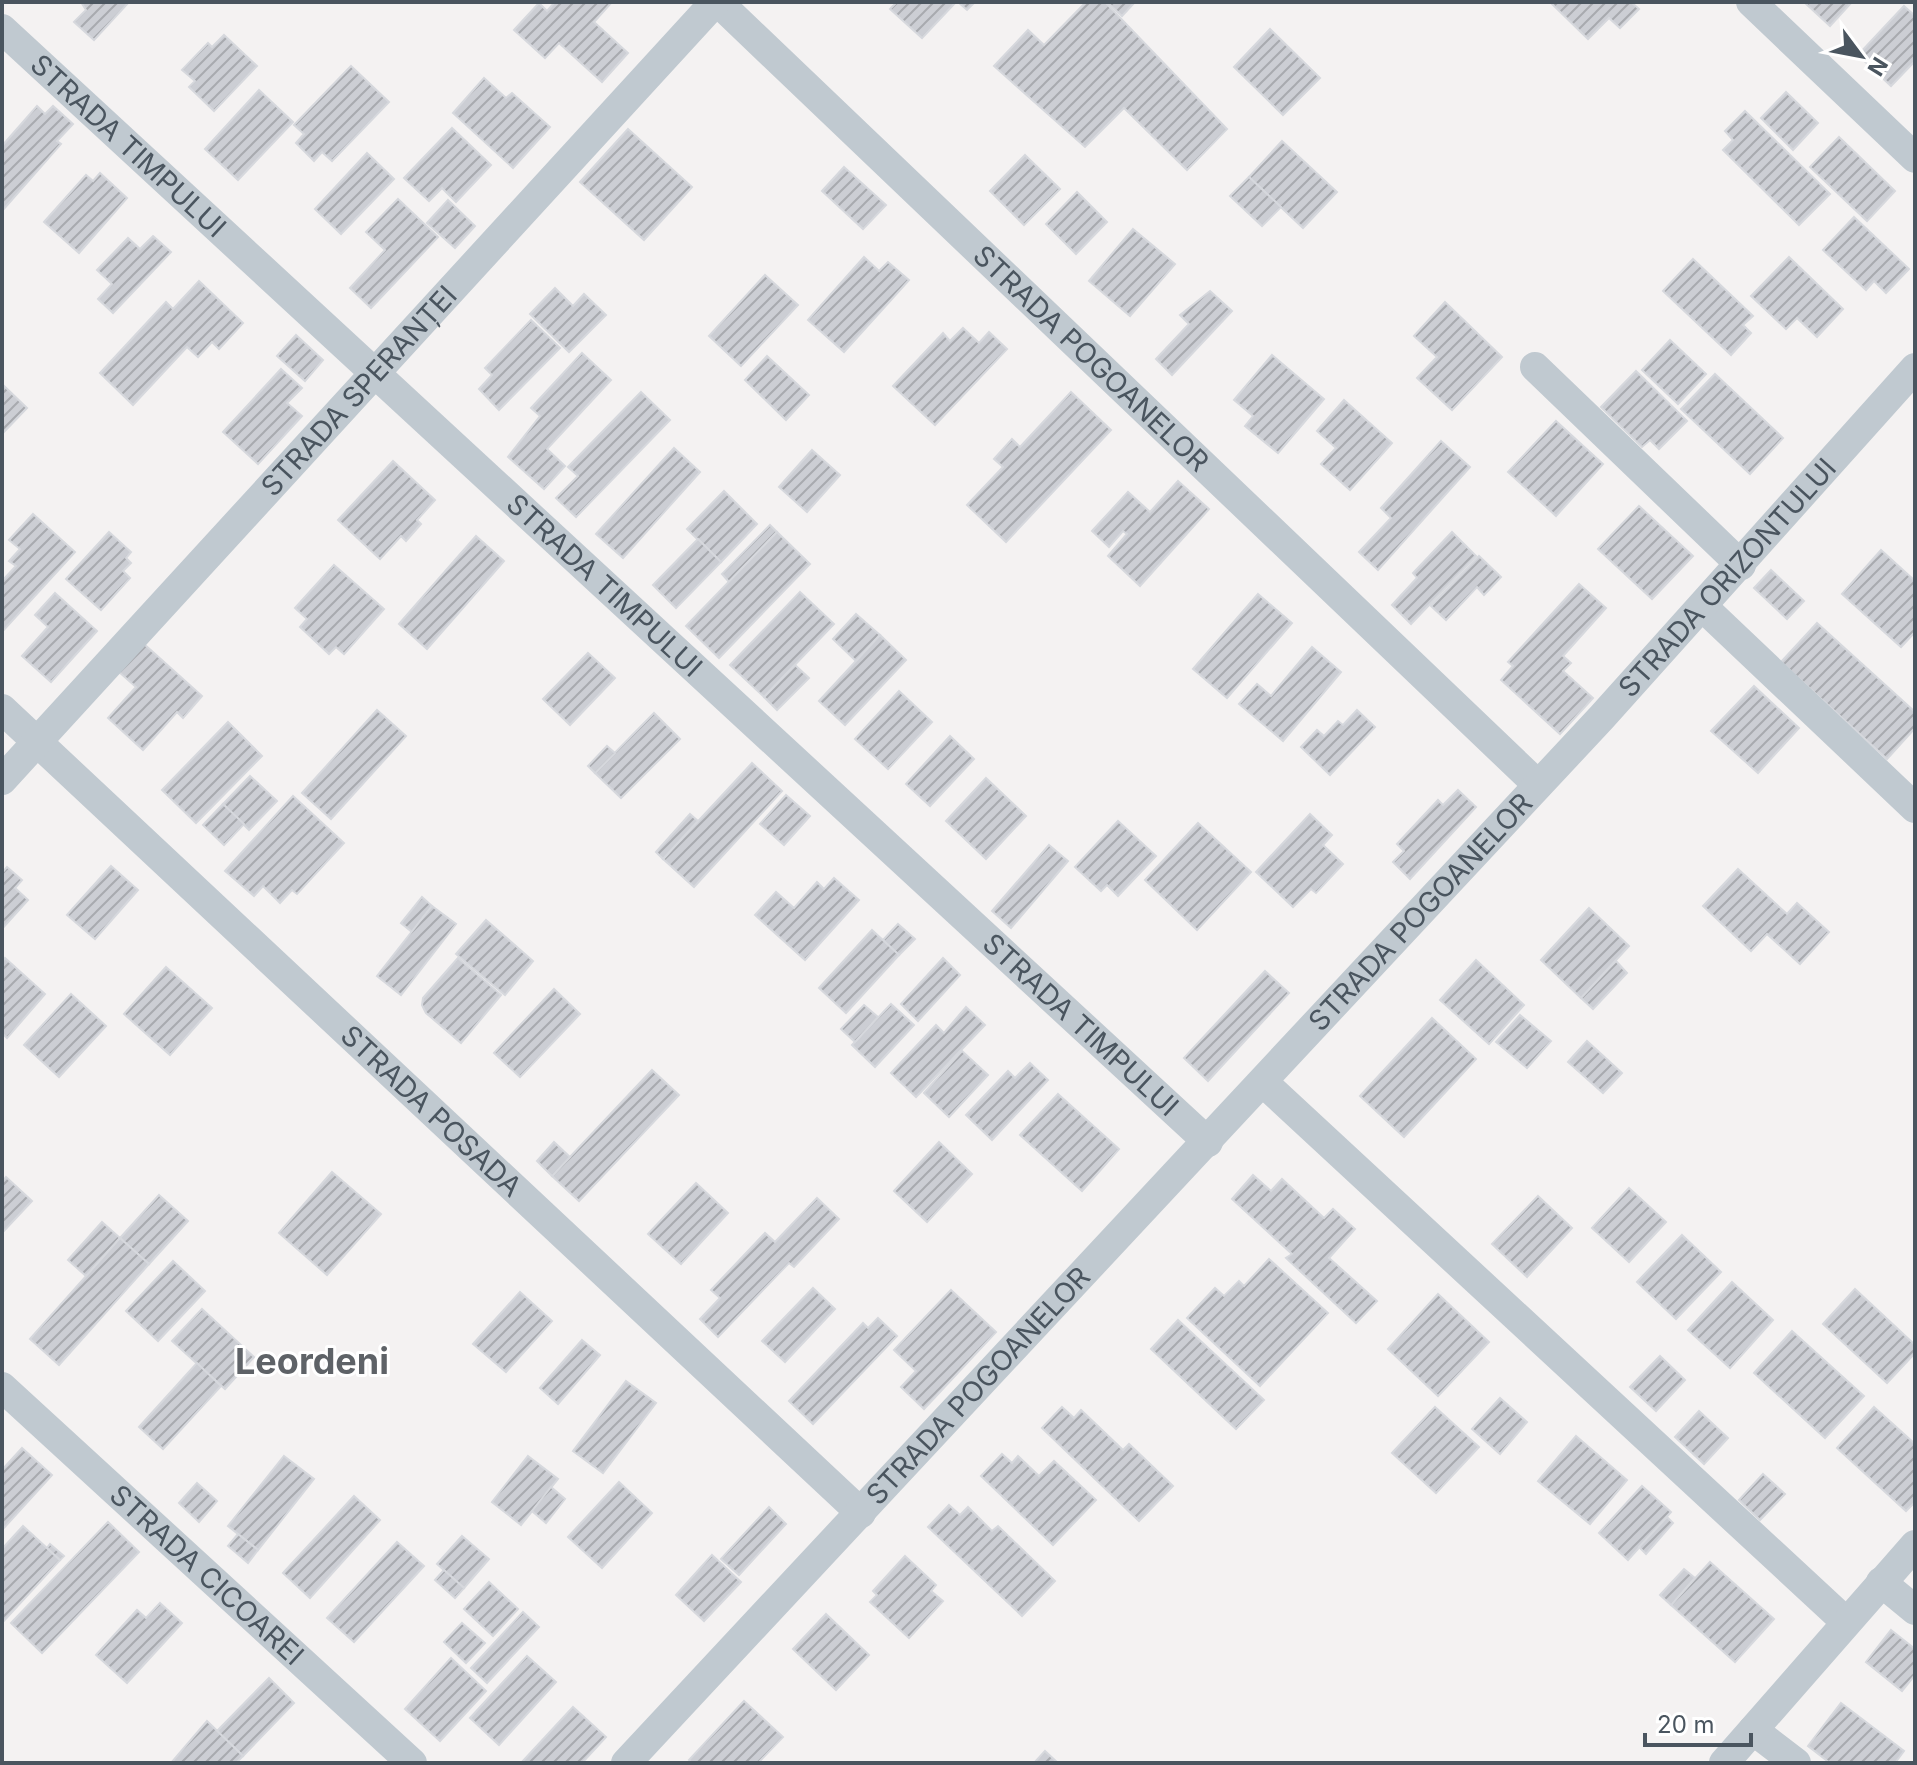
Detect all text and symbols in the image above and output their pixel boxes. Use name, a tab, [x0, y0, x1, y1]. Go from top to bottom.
north arrow	[1821, 16, 1901, 96]
street label: STRADA TIMPULUI	[24, 47, 233, 244]
text: N	[1862, 53, 1893, 81]
street label: STRADA POGOANELOR	[967, 238, 1216, 478]
street label: STRADA SPERANȚEI	[254, 278, 464, 503]
street label: STRADA ORIZONTULUI	[1611, 451, 1843, 704]
street label: STRADA TIMPULUI	[500, 487, 709, 684]
street label: STRADA POGOANELOR	[1301, 786, 1539, 1038]
street label: STRADA TIMPULUI	[976, 926, 1186, 1123]
street label: STRADA POSADA	[334, 1018, 529, 1204]
street label: STRADA POGOANELOR	[859, 1260, 1097, 1511]
district label: Leordeni	[235, 1339, 389, 1383]
street label: STRADA CICOAREI	[103, 1478, 311, 1672]
scale bar	[1645, 1697, 1751, 1747]
text: 20 m	[1657, 1710, 1715, 1739]

